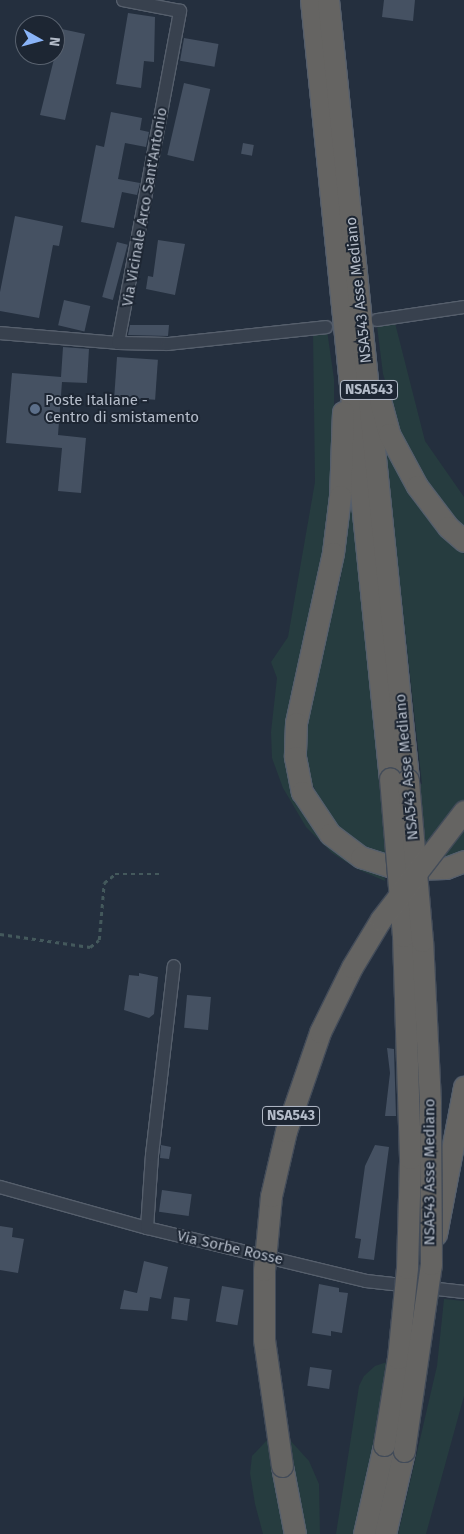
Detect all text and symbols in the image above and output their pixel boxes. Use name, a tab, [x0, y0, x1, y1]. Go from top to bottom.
north arrow	[15, 15, 65, 65]
text: N	[45, 36, 63, 47]
street label: Via Vicinale Arco Sant'Antonio	[119, 106, 171, 308]
street label: NSA543 Asse Mediano	[342, 216, 376, 364]
road number: NSA543	[339, 378, 399, 402]
place label: Poste Italiane - Centro di smistamento	[45, 391, 199, 426]
marker: Poste Italiane - Centro di smistamento	[29, 403, 41, 415]
street label: NSA543 Asse Mediano	[392, 693, 422, 841]
street label: NSA543 Asse Mediano	[421, 1099, 439, 1245]
road number: NSA543	[261, 1104, 321, 1128]
street label: Via Sorbe Rosse	[175, 1227, 285, 1269]

